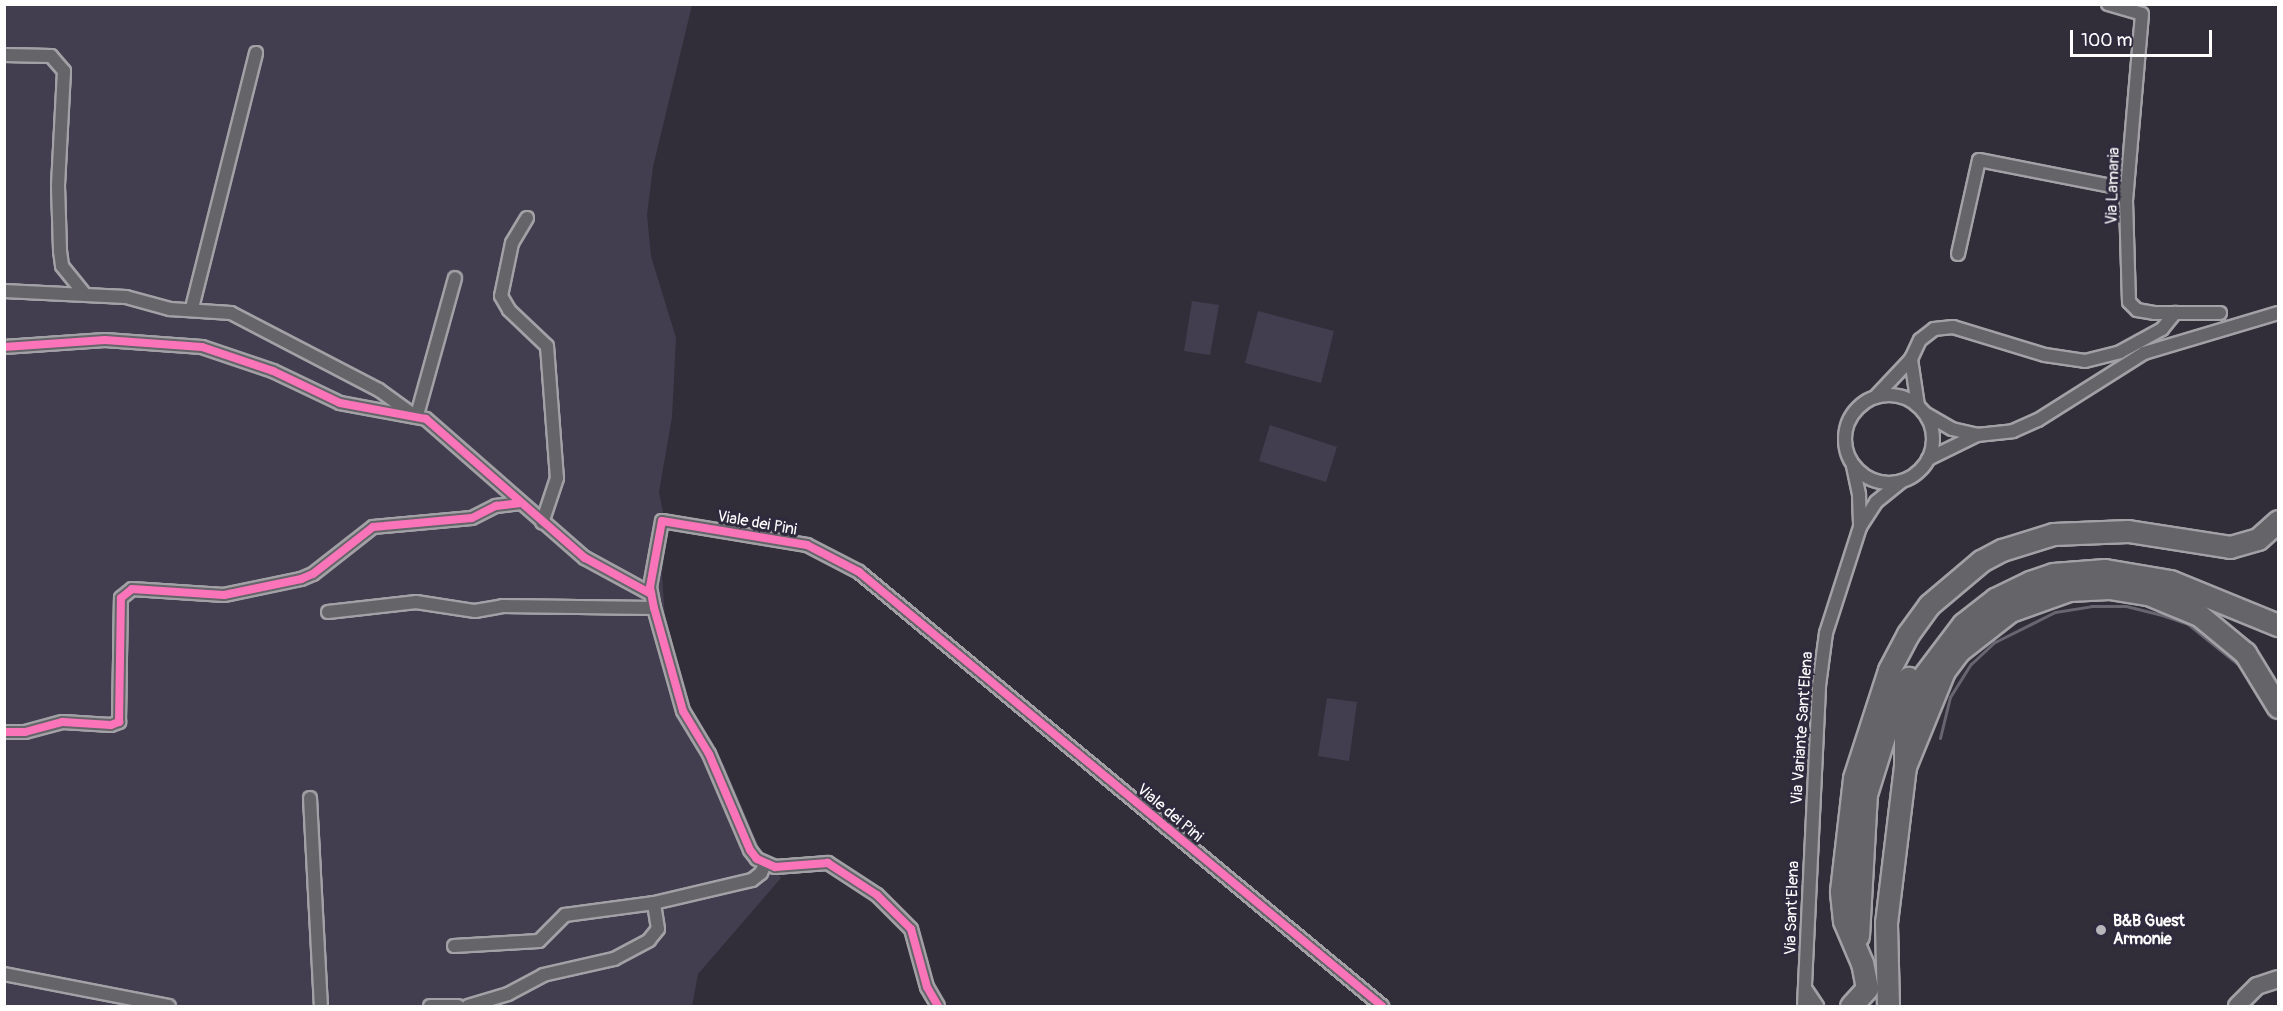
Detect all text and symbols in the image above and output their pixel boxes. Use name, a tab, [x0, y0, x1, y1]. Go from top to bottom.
scale bar	[2073, 18, 2216, 56]
text: 100 m	[2081, 29, 2133, 52]
street label: Via Lamaria	[2102, 147, 2124, 225]
street label: Viale dei Pini	[716, 507, 798, 539]
street label: Via Variante Sant'Elena	[1787, 651, 1817, 805]
street label: Viale dei Pini	[1133, 780, 1207, 846]
street label: Via Sant'Elena	[1781, 861, 1803, 955]
place label: B&B Guest Armonie	[2113, 911, 2185, 949]
marker: B&B Guest Armonie	[2094, 923, 2108, 937]

